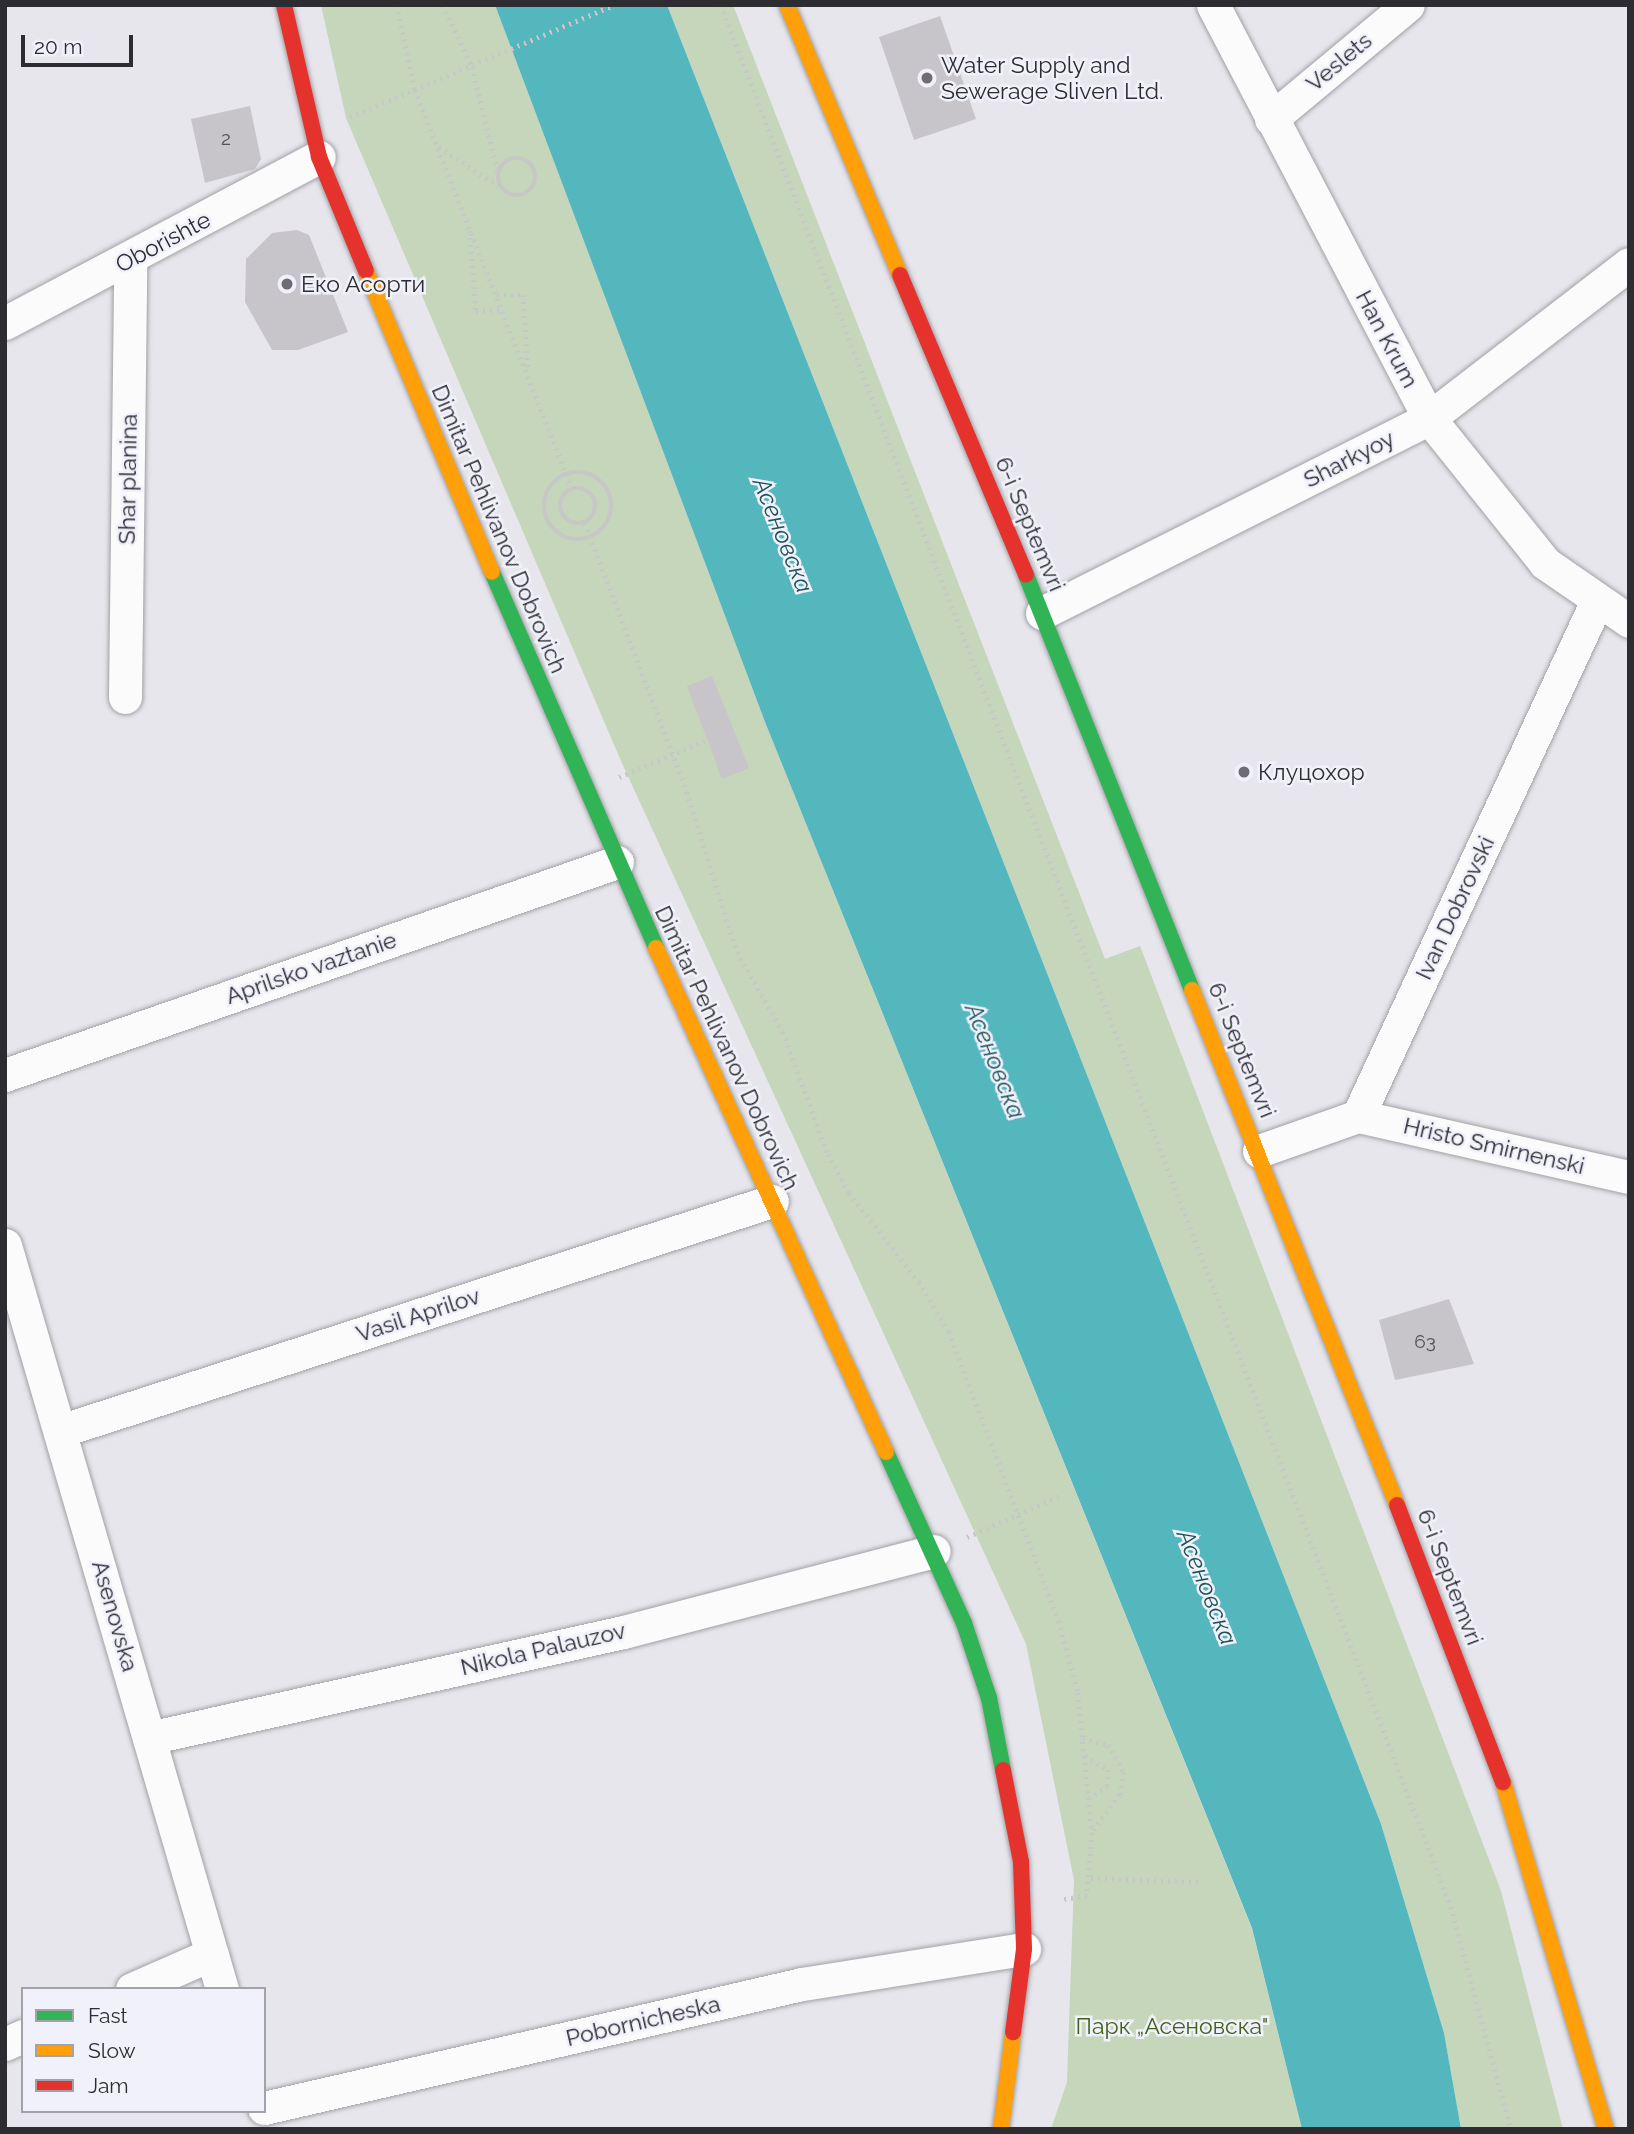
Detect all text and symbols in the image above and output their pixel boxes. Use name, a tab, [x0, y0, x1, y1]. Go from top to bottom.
scale bar	[24, 21, 136, 65]
street label: Veslets	[1301, 27, 1377, 97]
text: 20 m	[34, 34, 82, 59]
place label: Water Supply and Sewerage Sliven Ltd.	[941, 51, 1163, 105]
marker: Water Supply and Sewerage Sliven Ltd.	[919, 70, 935, 86]
house number: 2	[221, 128, 231, 150]
street label: Oborishte	[111, 205, 215, 279]
place label: Еко Асорти	[301, 270, 426, 298]
marker: Еко Асорти	[279, 276, 295, 292]
street label: Han Krum	[1350, 286, 1424, 392]
street label: Dimitar Pehlivanov Dobrovich	[425, 380, 573, 678]
street label: Shar planina	[113, 413, 143, 545]
street label: Sharkyoy	[1299, 424, 1399, 494]
street label: 6-i Septemvri	[989, 453, 1071, 595]
water label: Асеновска	[747, 473, 819, 597]
place label: Клуцохор	[1258, 758, 1365, 786]
marker: Клуцохор	[1236, 764, 1252, 780]
street label: Ivan Dobrovski	[1410, 832, 1500, 984]
street label: Dimitar Pehlivanov Dobrovich	[649, 901, 805, 1195]
street label: Aprilsko vaztanie	[222, 926, 400, 1010]
street label: 6-i Septemvri	[1202, 978, 1282, 1122]
water label: Асеновска	[959, 999, 1031, 1123]
street label: Hristo Smirnenski	[1401, 1112, 1587, 1180]
street label: Vasil Aprilov	[352, 1282, 484, 1348]
house number: 63	[1414, 1331, 1436, 1353]
street label: 6-i Septemvri	[1411, 1505, 1489, 1649]
water label: Асеновска	[1171, 1525, 1243, 1649]
street label: Asenovska	[86, 1557, 144, 1675]
street label: Nikola Palauzov	[458, 1617, 628, 1681]
legend	[21, 1987, 266, 2113]
street label: Pobornicheska	[563, 1990, 723, 2052]
text: Fast	[88, 2003, 128, 2028]
park label: Парк „Асеновска"	[1076, 2012, 1268, 2040]
text: Slow	[88, 2038, 136, 2063]
text: Jam	[88, 2073, 129, 2098]

